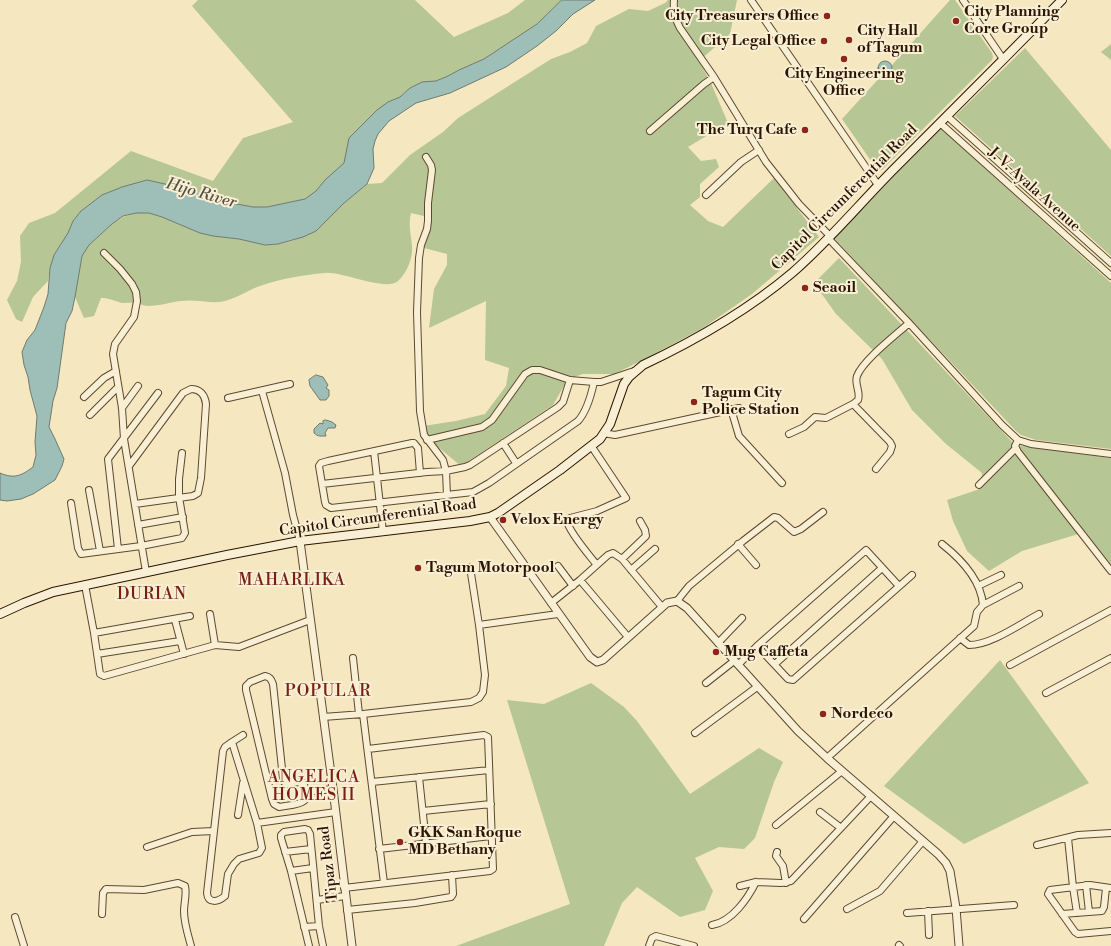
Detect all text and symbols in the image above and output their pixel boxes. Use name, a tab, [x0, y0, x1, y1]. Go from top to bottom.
place label: City Planning Core Group	[964, 3, 1059, 38]
place label: City Treasurers Office	[665, 7, 819, 25]
marker: City Treasurers Office	[822, 11, 832, 21]
marker: City Planning Core Group	[951, 16, 961, 26]
place label: City Hall of Tagum	[857, 22, 922, 57]
place label: City Legal Office	[701, 32, 816, 50]
marker: City Hall of Tagum	[844, 35, 854, 45]
marker: City Legal Office	[819, 36, 829, 46]
marker: City Engineering Office	[839, 54, 849, 64]
place label: City Engineering Office	[784, 65, 904, 100]
place label: The Turq Cafe	[697, 121, 797, 139]
street label: Capitol Circumferential Road	[768, 121, 922, 275]
marker: The Turq Cafe	[800, 125, 810, 135]
street label: J. V. Ayala Avenue	[984, 144, 1084, 236]
water label: Hijo River	[164, 175, 238, 213]
place label: Seaoil	[813, 279, 856, 297]
marker: Seaoil	[800, 283, 810, 293]
place label: Tagum City Police Station	[702, 384, 799, 419]
marker: Tagum City Police Station	[689, 397, 699, 407]
street label: Capitol Circumferential Road	[278, 495, 478, 541]
place label: Velox Energy	[511, 511, 604, 529]
marker: Velox Energy	[498, 515, 508, 525]
place label: Tagum Motorpool	[426, 559, 554, 577]
marker: Tagum Motorpool	[413, 563, 423, 573]
district label: MAHARLIKA	[238, 571, 346, 591]
district label: DURIAN	[117, 585, 187, 605]
place label: Mug Caffeta	[724, 643, 808, 661]
marker: Mug Caffeta	[711, 647, 721, 657]
district label: POPULAR	[285, 682, 371, 702]
place label: Nordeco	[831, 705, 893, 723]
marker: Nordeco	[818, 709, 828, 719]
district label: ANGELICA HOMES II	[268, 768, 360, 806]
place label: GKK San Roque MD Bethany	[408, 824, 522, 859]
street label: Tipaz Road	[315, 825, 343, 903]
marker: GKK San Roque MD Bethany	[395, 837, 405, 847]

